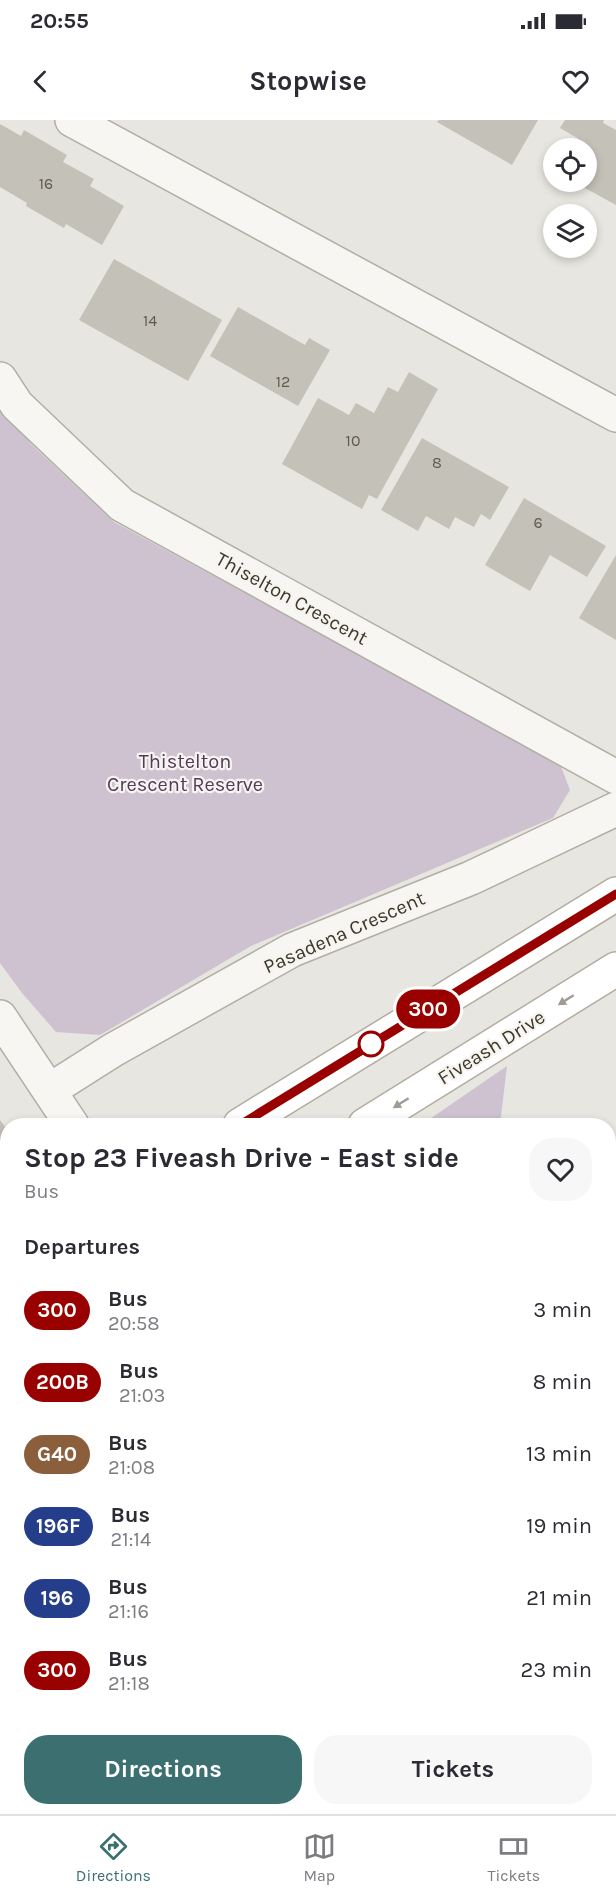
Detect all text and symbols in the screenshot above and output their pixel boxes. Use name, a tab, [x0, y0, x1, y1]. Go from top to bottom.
text: 20:55	[30, 8, 89, 34]
icon: back	[24, 65, 57, 98]
text: Stopwise	[249, 65, 367, 97]
icon: heart	[559, 65, 592, 98]
map controls	[543, 138, 597, 258]
button: locate	[543, 138, 597, 192]
house number: 16	[39, 174, 53, 193]
button: layers	[543, 204, 597, 258]
house number: 14	[143, 311, 157, 330]
house number: 12	[276, 372, 290, 391]
house number: 10	[346, 431, 360, 450]
house number: 8	[432, 453, 442, 472]
house number: 6	[533, 513, 543, 532]
street label: Thiselton Crescent	[212, 547, 372, 650]
park label: Thistelton Crescent Reserve	[107, 750, 263, 796]
street label: Pasadena Crescent	[260, 886, 429, 978]
line badge: 300	[394, 990, 462, 1028]
one-way arrow	[558, 994, 574, 1005]
text: 300	[408, 997, 448, 1021]
street label: Fiveash Drive	[434, 1005, 549, 1089]
unlabelled marker	[358, 1031, 384, 1057]
one-way arrow	[393, 1097, 409, 1108]
button: heart	[529, 1138, 592, 1201]
text: Stop 23 Fiveash Drive - East side	[24, 1141, 459, 1174]
text: Bus	[24, 1180, 59, 1203]
text: Departures	[24, 1234, 140, 1260]
text: Bus	[108, 1286, 148, 1312]
text: 3 min	[533, 1297, 592, 1323]
text: 300	[37, 1298, 77, 1322]
text: 20:58	[108, 1312, 160, 1335]
text: Bus	[119, 1358, 159, 1384]
text: 8 min	[533, 1369, 592, 1395]
text: 200B	[36, 1370, 89, 1394]
text: 21:03	[119, 1384, 165, 1407]
text: Bus	[108, 1430, 148, 1456]
text: 13 min	[526, 1441, 592, 1467]
text: G40	[37, 1442, 77, 1466]
text: 21:08	[108, 1456, 155, 1479]
text: Bus	[111, 1502, 150, 1528]
text: 19 min	[526, 1513, 592, 1539]
text: 196F	[36, 1514, 81, 1538]
text: 21:14	[111, 1528, 151, 1551]
text: Bus	[108, 1574, 148, 1600]
text: 21 min	[526, 1585, 592, 1611]
text: 196	[40, 1586, 74, 1610]
text: 21:16	[108, 1600, 149, 1623]
text: Bus	[108, 1646, 148, 1672]
text: 23 min	[521, 1657, 592, 1683]
text: 300	[37, 1658, 77, 1682]
text: 21:18	[108, 1672, 150, 1695]
button: Directions	[24, 1735, 302, 1804]
button: Tickets	[314, 1735, 592, 1804]
tab: Directions	[76, 1830, 151, 1885]
tab: Map	[303, 1830, 336, 1885]
tab: Tickets	[487, 1830, 540, 1885]

